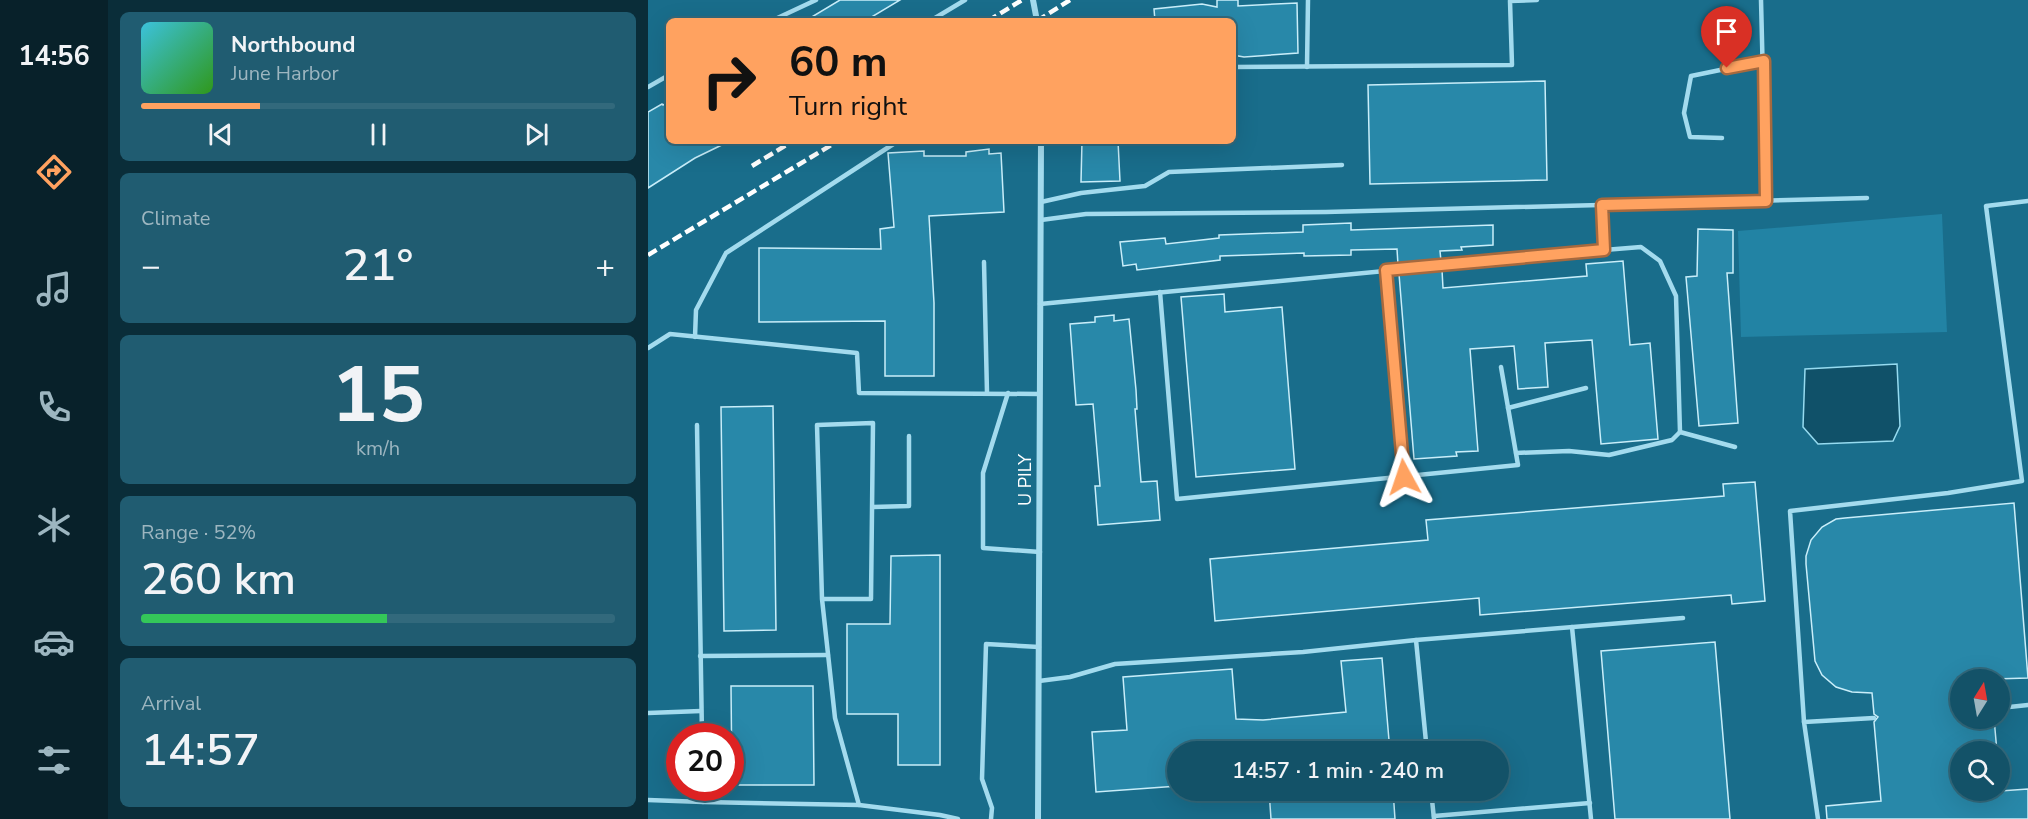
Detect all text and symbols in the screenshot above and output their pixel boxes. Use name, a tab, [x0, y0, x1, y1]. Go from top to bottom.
pin	[1701, 6, 1752, 68]
icon: arrive	[1710, 15, 1743, 48]
text: Northbound	[231, 30, 355, 60]
text: 60 m	[789, 34, 888, 91]
text: 14:56	[18, 38, 90, 75]
icon: right	[690, 42, 768, 120]
text: June Harbor	[231, 60, 339, 87]
text: Turn right	[789, 88, 907, 125]
icon: previous	[204, 118, 237, 151]
icon: pause	[362, 118, 395, 151]
icon: next	[520, 118, 553, 151]
icon: directions	[33, 151, 75, 193]
text: Climate	[141, 205, 210, 232]
text: 21°	[343, 235, 413, 296]
text: −	[141, 244, 161, 289]
text: +	[595, 244, 615, 289]
icon: music	[33, 268, 75, 310]
text: 15	[331, 342, 425, 449]
icon: phone	[33, 386, 75, 428]
text: km/h	[356, 435, 400, 462]
position arrow	[1372, 445, 1436, 509]
street label: U PILY	[1013, 454, 1037, 506]
icon: climate	[33, 504, 75, 546]
text: Range · 52%	[141, 519, 256, 546]
text: 260 km	[141, 549, 296, 610]
icon: car	[33, 621, 75, 663]
north arrow	[1950, 669, 2010, 729]
map controls	[1950, 669, 2010, 801]
text: Arrival	[141, 690, 201, 717]
text: 14:57	[141, 720, 260, 781]
speed limit sign: 20	[666, 723, 744, 801]
icon: filters	[33, 739, 75, 781]
button: search	[1950, 741, 2010, 801]
text: 14:57 · 1 min · 240 m	[1232, 756, 1444, 786]

